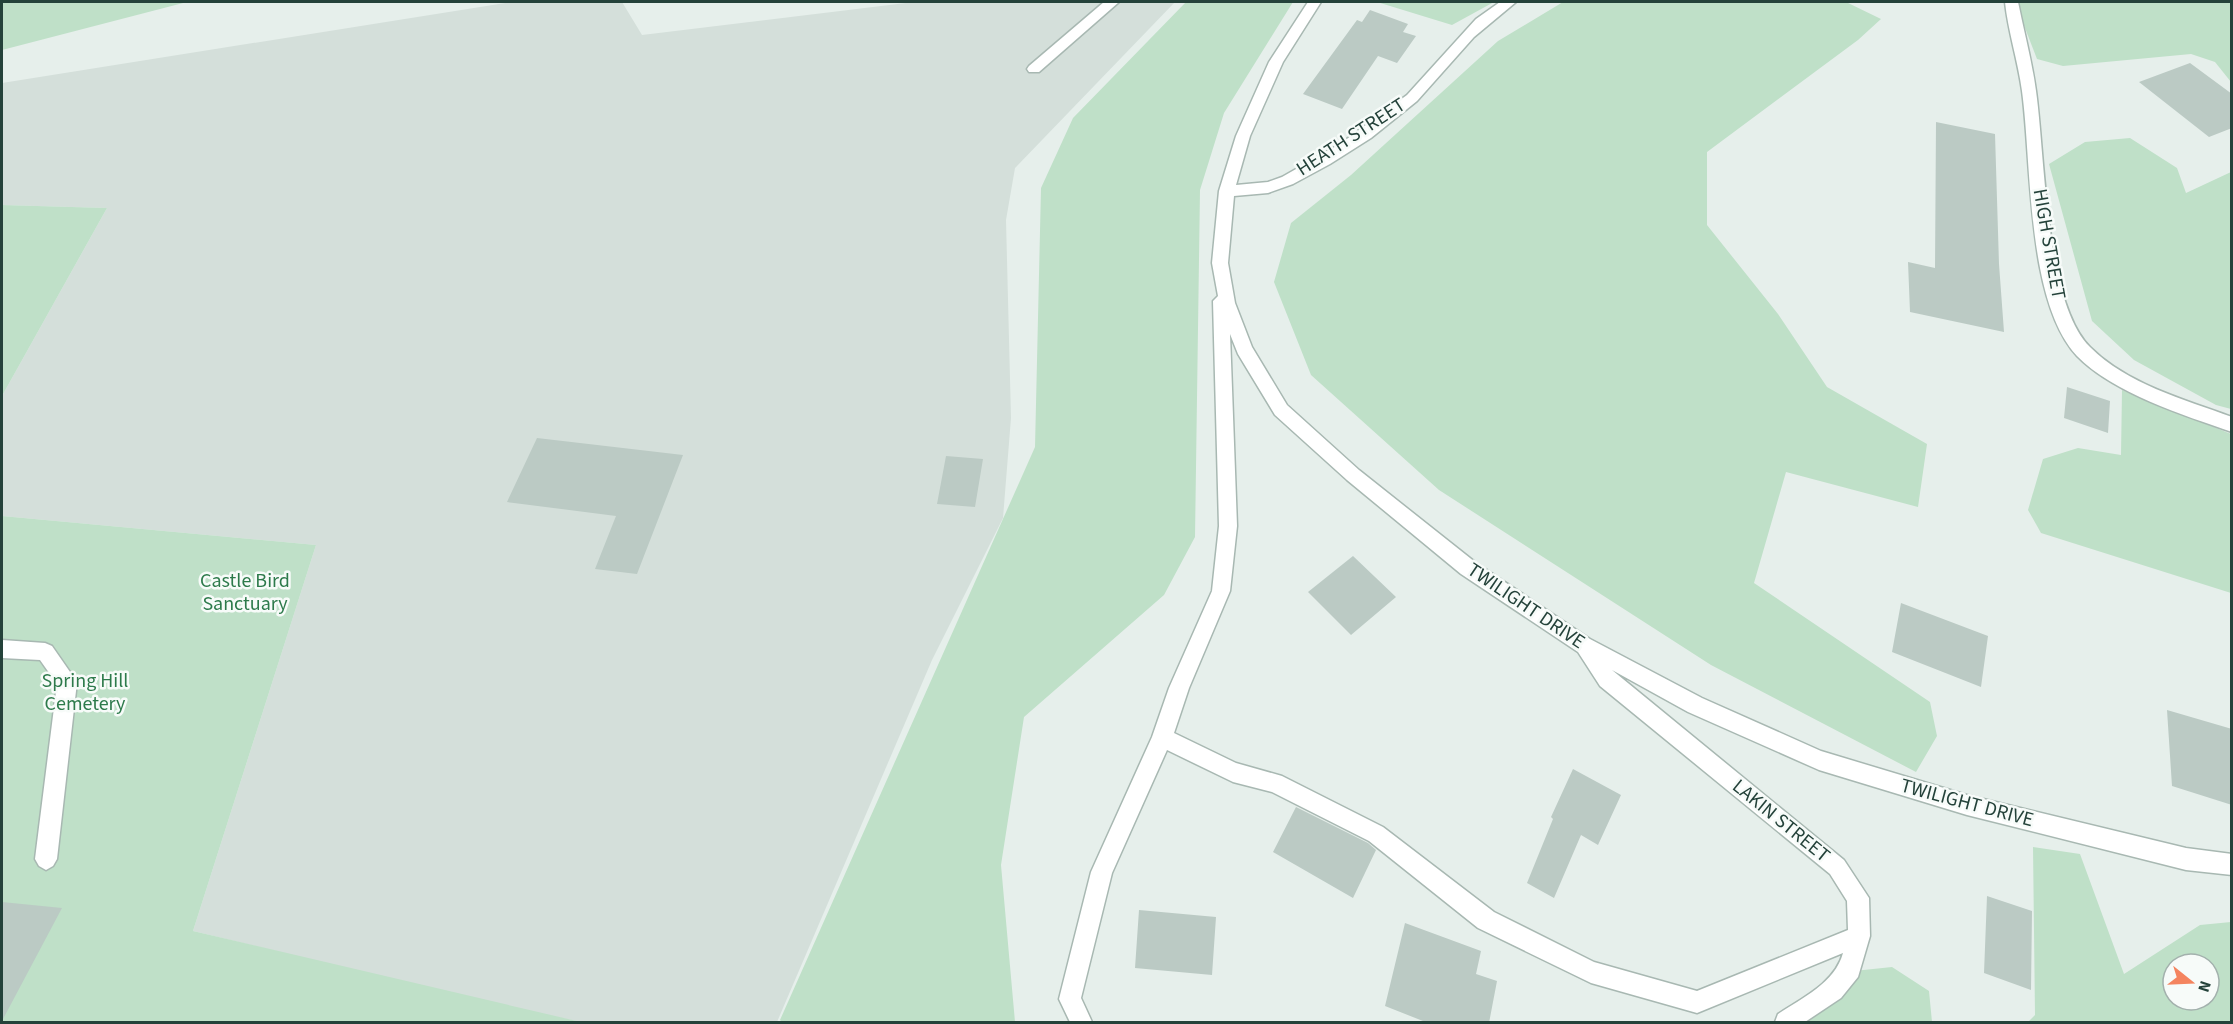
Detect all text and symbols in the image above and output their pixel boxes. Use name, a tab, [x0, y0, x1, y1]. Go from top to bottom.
street label: HEATH STREET	[1291, 91, 1411, 183]
street label: HIGH STREET	[2025, 186, 2073, 302]
street label: TWILIGHT DRIVE	[1462, 556, 1590, 656]
park label: Castle Bird Sanctuary	[200, 567, 290, 618]
park label: Spring Hill Cemetery	[42, 667, 128, 718]
street label: TWILIGHT DRIVE	[1897, 772, 2037, 834]
street label: LAKIN STREET	[1726, 773, 1836, 869]
north arrow	[2161, 952, 2221, 1012]
text: N	[2192, 978, 2216, 995]

